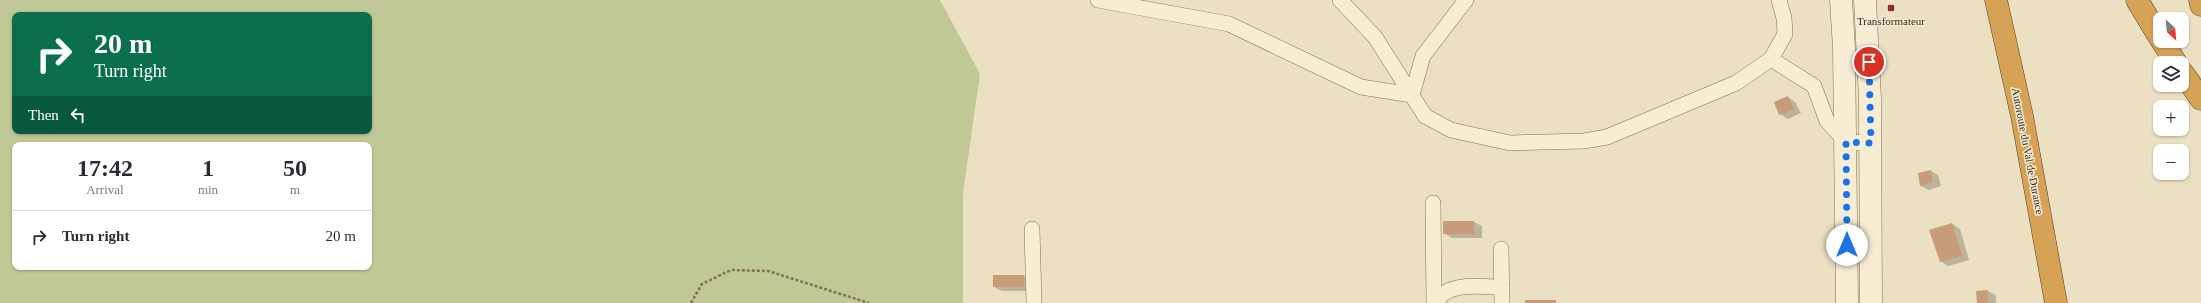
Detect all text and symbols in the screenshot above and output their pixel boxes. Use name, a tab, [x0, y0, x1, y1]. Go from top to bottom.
marker: Transformateur	[1886, 3, 1896, 13]
north arrow	[2153, 12, 2189, 48]
map controls	[2153, 12, 2189, 180]
place label: Transformateur	[1857, 15, 1925, 27]
icon: right	[28, 28, 80, 80]
text: 20 m	[94, 28, 152, 59]
pin	[1852, 45, 1886, 79]
icon: arrive	[1858, 51, 1880, 73]
button: layers	[2153, 56, 2189, 92]
text: Turn right	[94, 61, 167, 81]
street label: Autoroute du Val de Durance	[2010, 87, 2046, 215]
button: +	[2153, 100, 2189, 136]
icon: left	[67, 104, 89, 126]
text: Then	[28, 107, 59, 123]
button: −	[2153, 144, 2189, 180]
text: 17:42	[77, 155, 133, 181]
text: 1	[202, 155, 214, 181]
text: 50	[283, 155, 307, 181]
text: Arrival	[86, 182, 124, 197]
text: min	[198, 182, 218, 197]
text: m	[290, 182, 300, 197]
position arrow	[1826, 224, 1868, 266]
icon: right	[28, 226, 50, 248]
text: Turn right	[62, 228, 129, 244]
text: 20 m	[326, 228, 356, 244]

